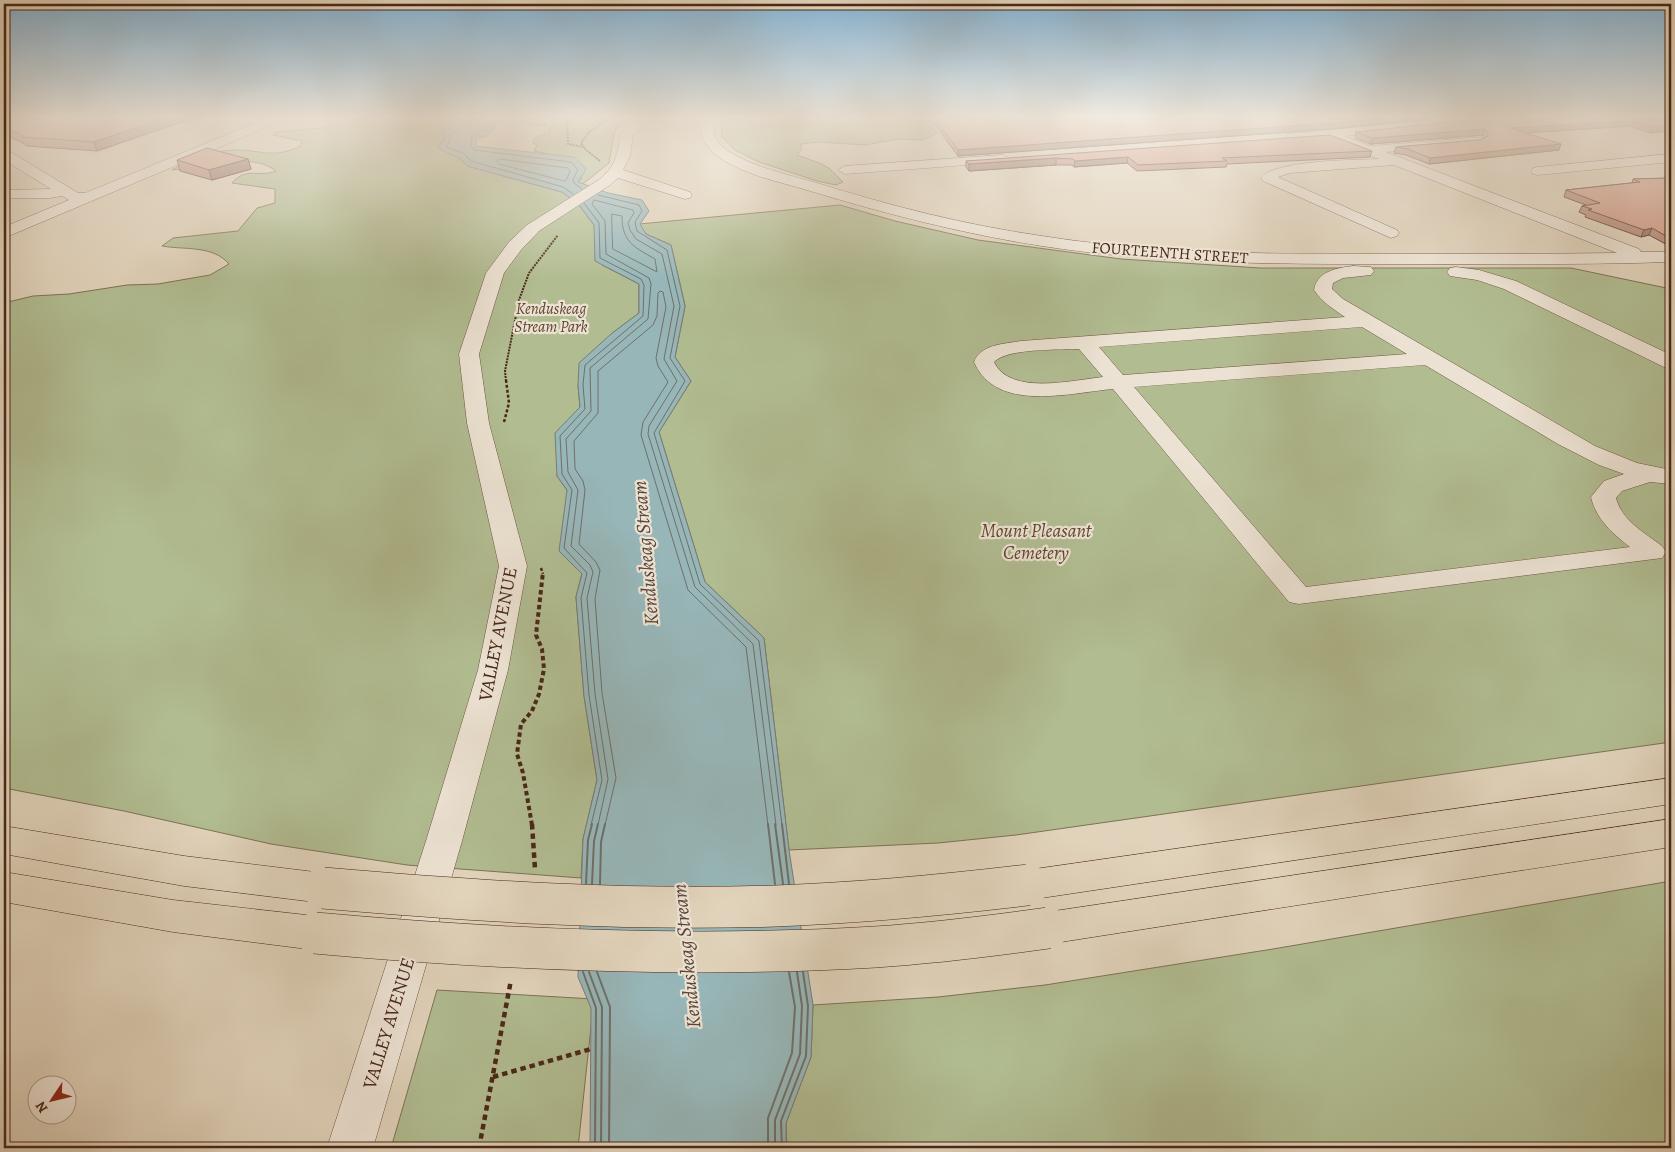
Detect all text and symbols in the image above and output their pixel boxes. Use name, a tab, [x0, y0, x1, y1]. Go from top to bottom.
street label: FOURTEENTH STREET	[1091, 237, 1249, 269]
park label: Kenduskeag Stream Park	[514, 298, 588, 338]
water label: Kenduskeag Stream	[626, 479, 665, 626]
park label: Mount Pleasant Cemetery	[981, 518, 1093, 566]
street label: VALLEY AVENUE	[472, 565, 524, 704]
water label: Kenduskeag Stream	[665, 882, 708, 1030]
street label: VALLEY AVENUE	[356, 954, 421, 1093]
north arrow	[28, 1074, 78, 1124]
text: N	[31, 1098, 52, 1117]

